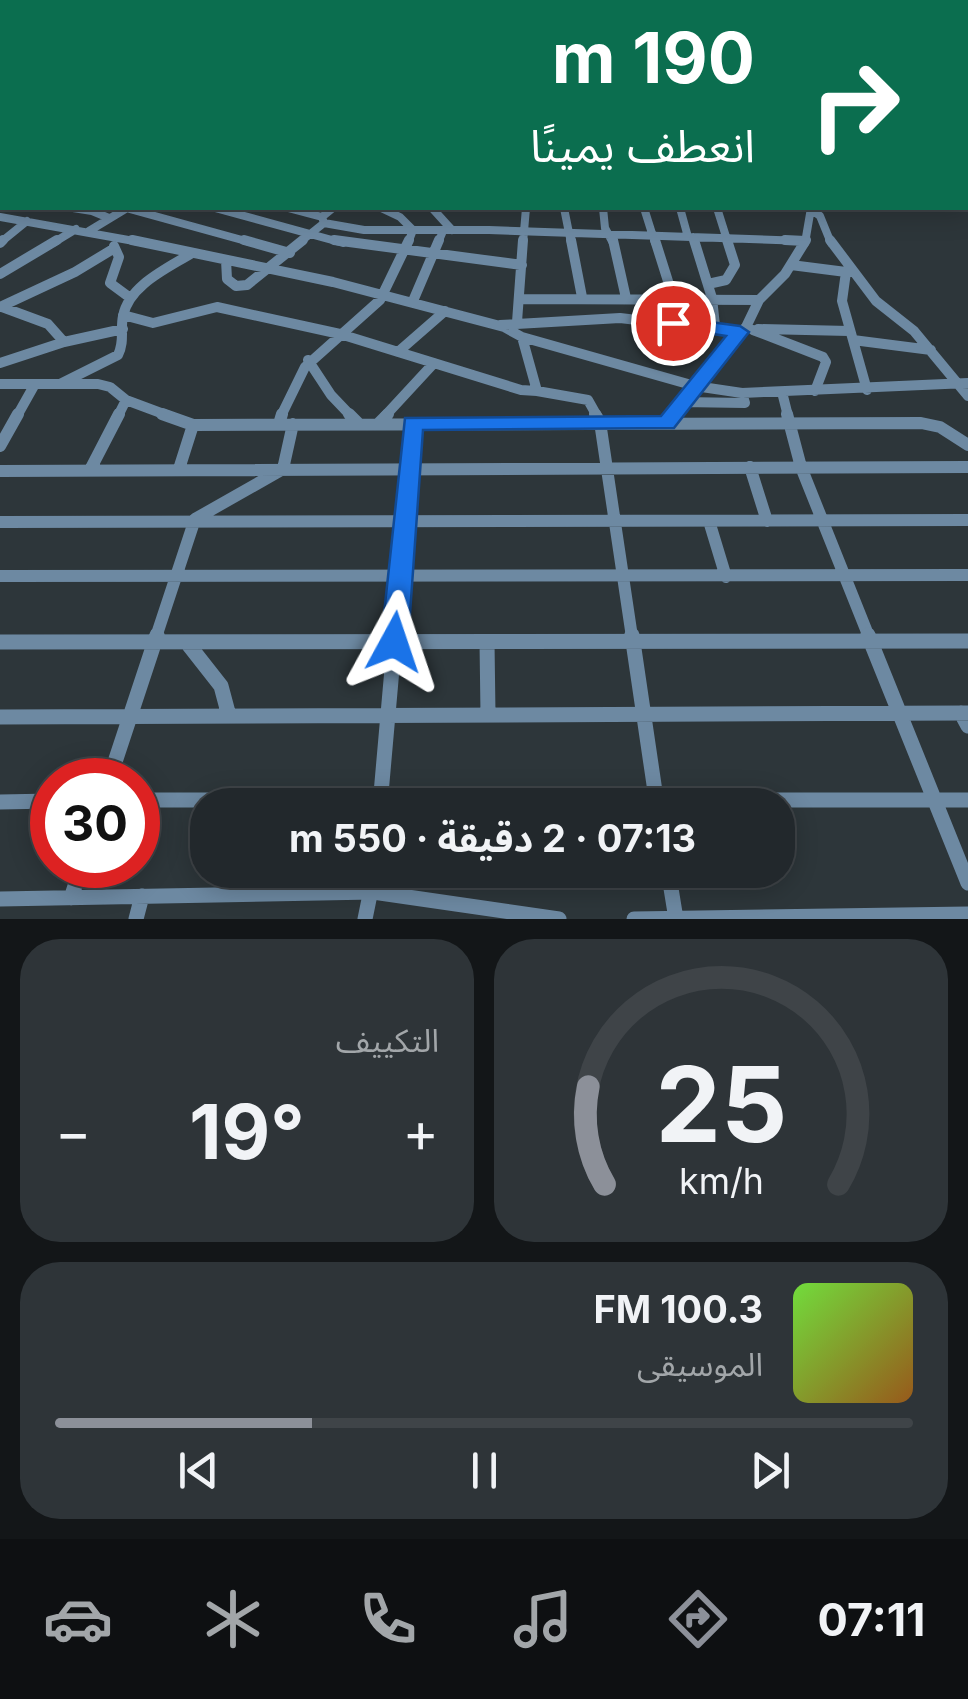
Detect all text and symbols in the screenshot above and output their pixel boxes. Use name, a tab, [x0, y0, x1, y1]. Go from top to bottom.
text: 190 m	[552, 15, 755, 100]
icon: right	[790, 40, 920, 170]
text: انعطف يمينًا	[530, 118, 755, 173]
pin	[631, 281, 716, 366]
icon: arrive	[646, 296, 701, 351]
position arrow	[342, 590, 446, 694]
speed limit sign: 30	[30, 758, 160, 888]
text: 07:13 · 2 دقيقة · 550 m	[289, 815, 696, 861]
text: التكييف	[336, 1021, 439, 1060]
text: 25	[655, 1041, 787, 1167]
text: 19°	[189, 1086, 305, 1177]
text: −	[55, 1099, 91, 1165]
text: +	[403, 1099, 439, 1165]
text: km/h	[679, 1159, 763, 1203]
text: 100.3 FM	[593, 1286, 763, 1332]
text: الموسيقى	[637, 1345, 763, 1384]
icon: previous	[171, 1443, 226, 1498]
icon: pause	[457, 1443, 512, 1498]
icon: next	[743, 1443, 798, 1498]
icon: car	[43, 1584, 113, 1654]
icon: climate	[198, 1584, 268, 1654]
icon: phone	[353, 1584, 423, 1654]
icon: music	[508, 1584, 578, 1654]
icon: directions	[663, 1584, 733, 1654]
text: 07:11	[818, 1592, 926, 1647]

